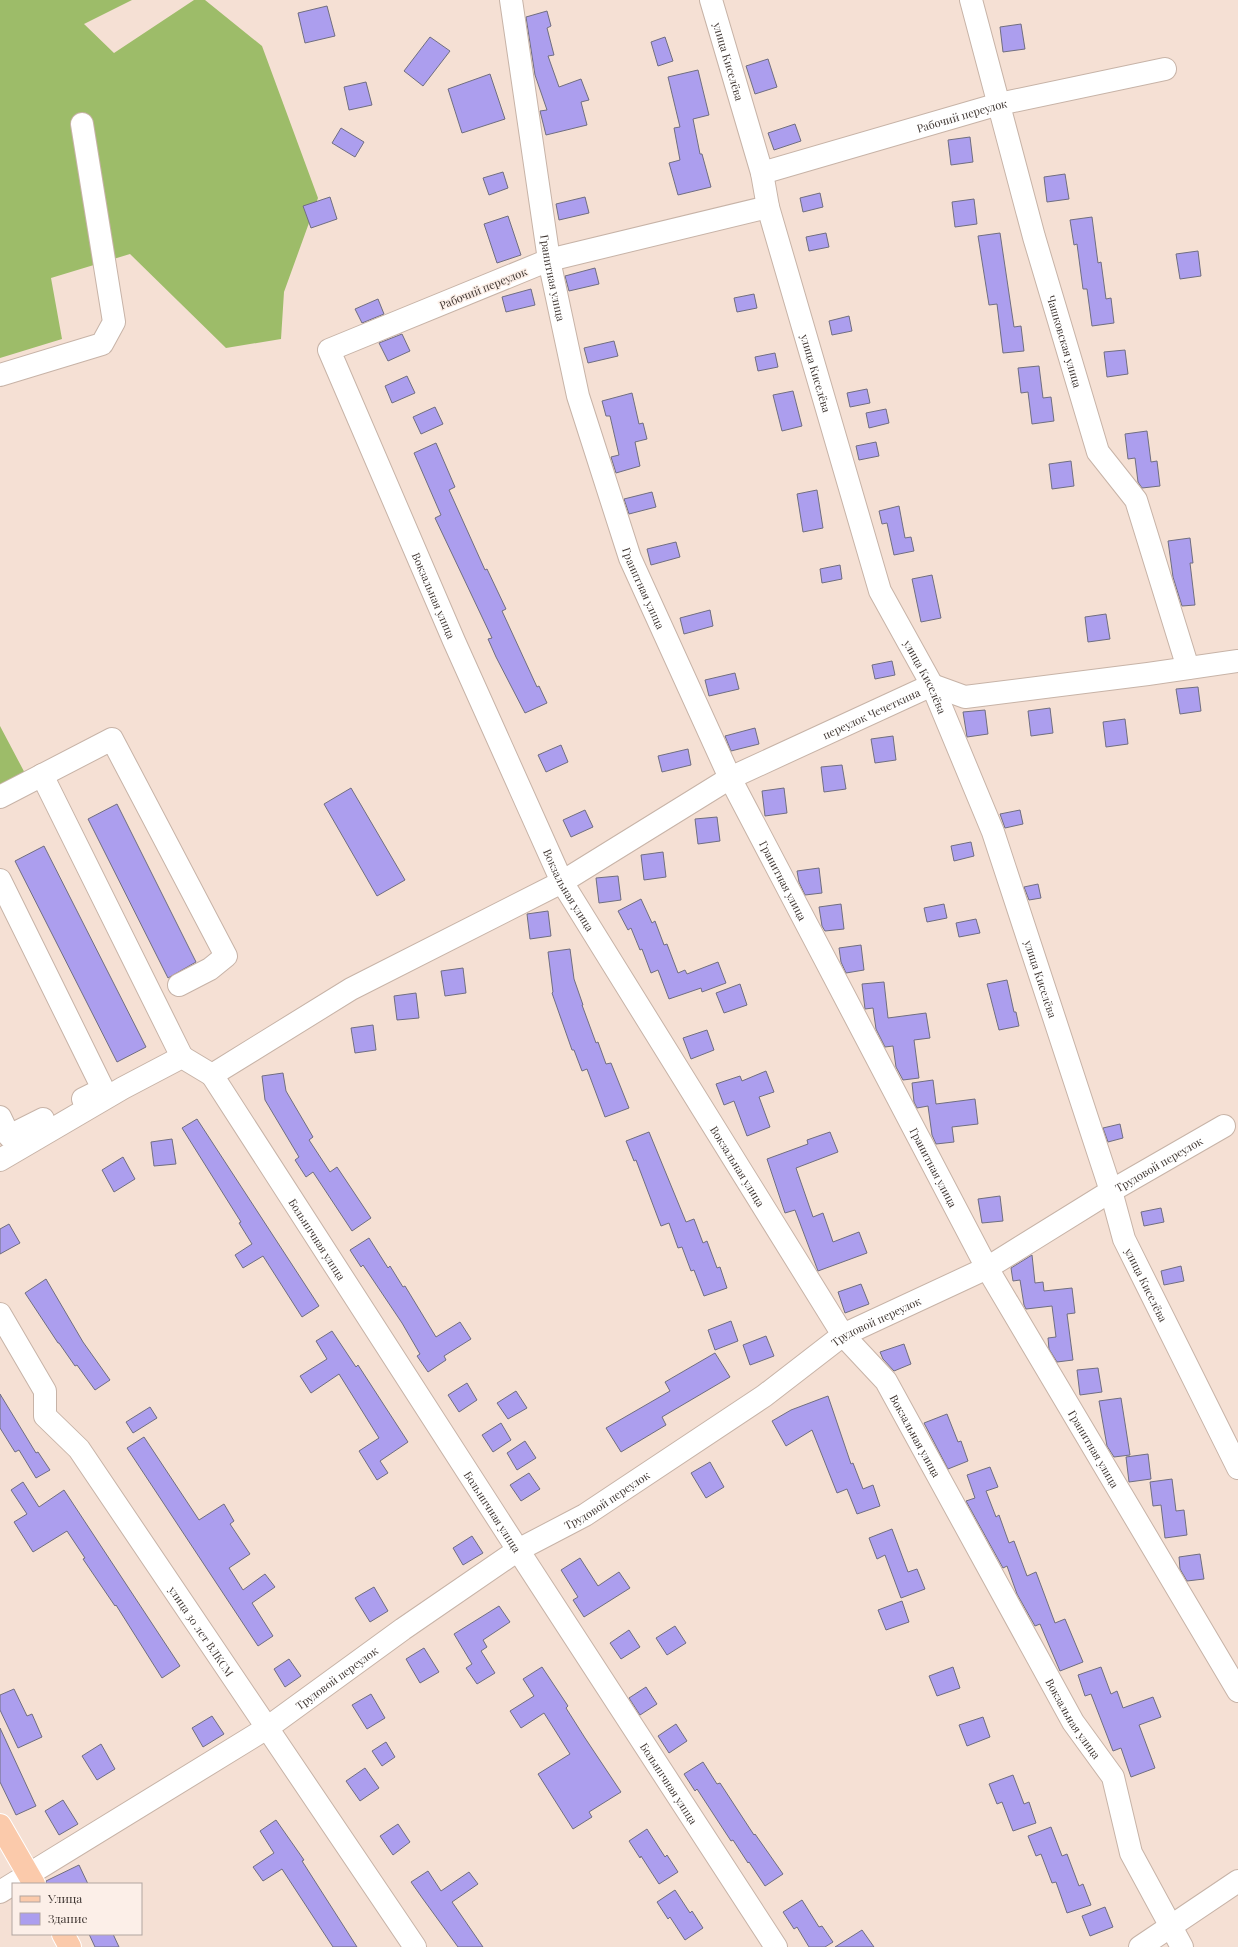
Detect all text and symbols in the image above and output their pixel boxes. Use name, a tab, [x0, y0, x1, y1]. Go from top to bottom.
street label: улица Киселёва	[710, 20, 748, 103]
street label: Рабочий переулок	[915, 95, 1009, 135]
street label: Гранитная улица	[538, 233, 569, 323]
street label: Рабочий переулок	[437, 263, 530, 312]
street label: Чашковская улица	[1044, 293, 1086, 390]
street label: улица Киселёва	[798, 331, 835, 415]
street label: Гранитная улица	[619, 545, 669, 632]
street label: Вокзальная улица	[409, 550, 460, 641]
street label: улица Киселёва	[900, 636, 951, 716]
street label: переулок Чечеткина	[820, 684, 923, 742]
street label: Гранитная улица	[756, 838, 811, 923]
street label: Вокзальная улица	[540, 846, 598, 934]
street label: улица Киселёва	[1021, 937, 1061, 1020]
street label: Вокзальная улица	[707, 1123, 769, 1210]
street label: Гранитная улица	[907, 1125, 961, 1210]
street label: Трудовой переулок	[1112, 1132, 1206, 1195]
street label: Больничная улица	[286, 1195, 350, 1283]
street label: улица Киселёва	[1122, 1244, 1172, 1325]
street label: Трудовой переулок	[828, 1292, 924, 1349]
street label: Вокзальная улица	[887, 1391, 945, 1480]
street label: Гранитная улица	[1065, 1407, 1123, 1491]
street label: Трудовой переулок	[561, 1467, 653, 1532]
street label: Больничная улица	[461, 1468, 525, 1555]
street label: улица 30 лет ВЛКСМ	[165, 1582, 238, 1679]
street label: Трудовой переулок	[292, 1642, 381, 1713]
street label: Вокзальная улица	[1043, 1675, 1105, 1762]
street label: Больничная улица	[638, 1739, 702, 1827]
legend	[12, 1883, 142, 1935]
text: Улица	[47, 1890, 82, 1906]
text: Здание	[48, 1910, 88, 1926]

